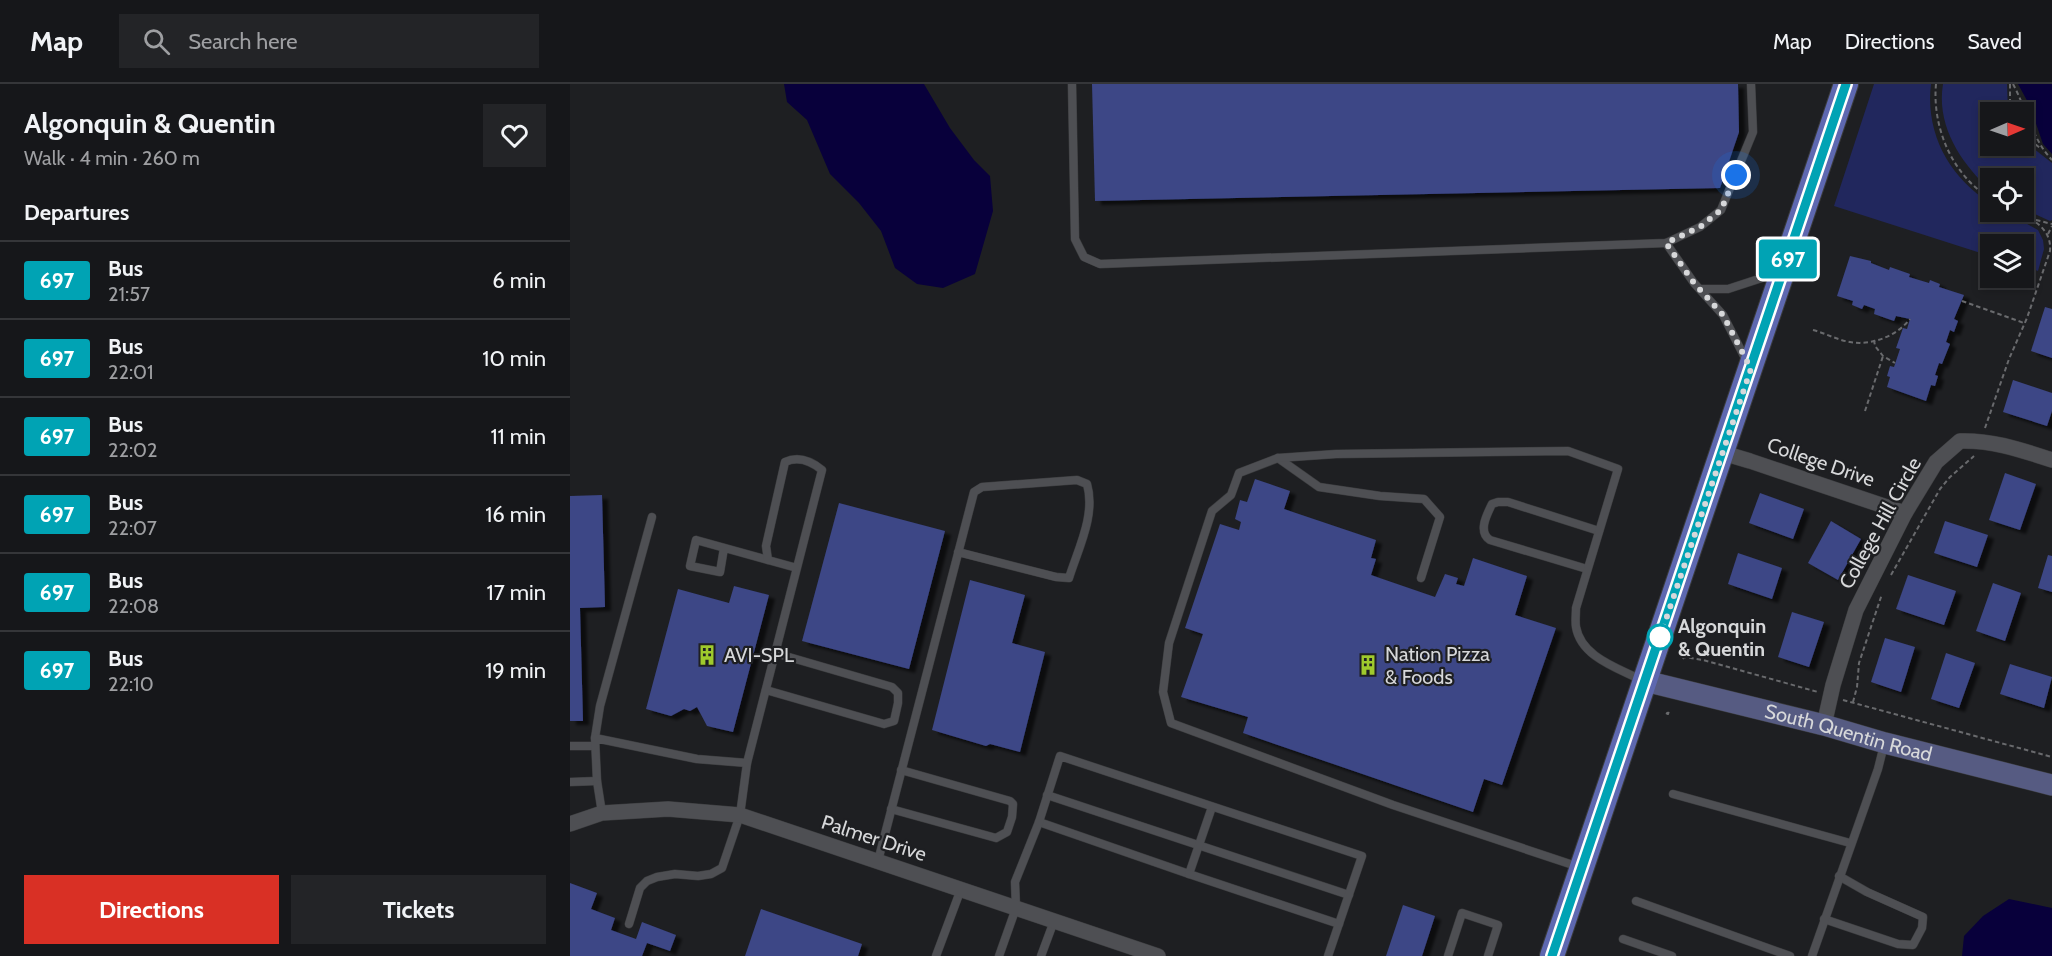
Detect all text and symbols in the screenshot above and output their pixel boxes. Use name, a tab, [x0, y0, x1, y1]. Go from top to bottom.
search box	[119, 14, 539, 68]
text: Map	[30, 24, 83, 58]
icon: search	[140, 25, 173, 58]
text: Search here	[188, 28, 297, 55]
text: Map	[1773, 29, 1812, 54]
text: Directions	[1845, 29, 1934, 54]
text: Saved	[1967, 29, 2022, 54]
north arrow	[1980, 102, 2034, 156]
map controls	[1980, 102, 2034, 288]
button: heart	[483, 104, 546, 167]
text: Algonquin & Quentin	[24, 106, 276, 140]
text: Walk · 4 min · 260 m	[24, 146, 200, 170]
your location	[1721, 160, 1751, 190]
button: locate	[1980, 168, 2034, 222]
text: Departures	[24, 199, 129, 226]
button: layers	[1980, 234, 2034, 288]
line badge: 697	[1754, 240, 1822, 279]
text: 697	[1771, 247, 1805, 272]
text: Bus	[108, 255, 143, 282]
text: 6 min	[492, 267, 546, 294]
text: 697	[40, 268, 74, 293]
text: 21:57	[108, 282, 150, 306]
text: Bus	[108, 333, 143, 360]
text: 10 min	[482, 345, 546, 372]
text: 697	[40, 346, 74, 371]
text: 22:01	[108, 360, 154, 384]
text: Bus	[108, 411, 143, 438]
text: 11 min	[490, 423, 546, 450]
text: 697	[40, 424, 74, 449]
street label: College Drive	[1764, 432, 1878, 492]
text: 22:02	[108, 438, 158, 462]
street label: College Hill Circle	[1834, 453, 1926, 593]
text: Bus	[108, 489, 143, 516]
text: 16 min	[485, 501, 546, 528]
text: 697	[40, 502, 74, 527]
text: 22:07	[108, 516, 157, 540]
text: Bus	[108, 567, 143, 594]
text: 17 min	[487, 579, 546, 606]
text: 697	[40, 580, 74, 605]
text: 22:08	[108, 594, 159, 618]
place label: Algonquin & Quentin	[1678, 614, 1766, 661]
marker: Algonquin & Quentin	[1647, 624, 1673, 650]
place label: Nation Pizza & Foods	[1385, 642, 1490, 689]
building icon: AVI-SPL	[695, 643, 719, 667]
place label: AVI-SPL	[724, 643, 794, 667]
text: Bus	[108, 645, 143, 672]
building icon: Nation Pizza & Foods	[1356, 653, 1380, 677]
text: 19 min	[485, 657, 546, 684]
text: 697	[40, 658, 74, 683]
text: 22:10	[108, 672, 154, 696]
street label: South Quentin Road	[1762, 699, 1935, 766]
street label: Palmer Drive	[818, 810, 930, 866]
button: Directions	[24, 875, 279, 944]
button: Tickets	[291, 875, 546, 944]

